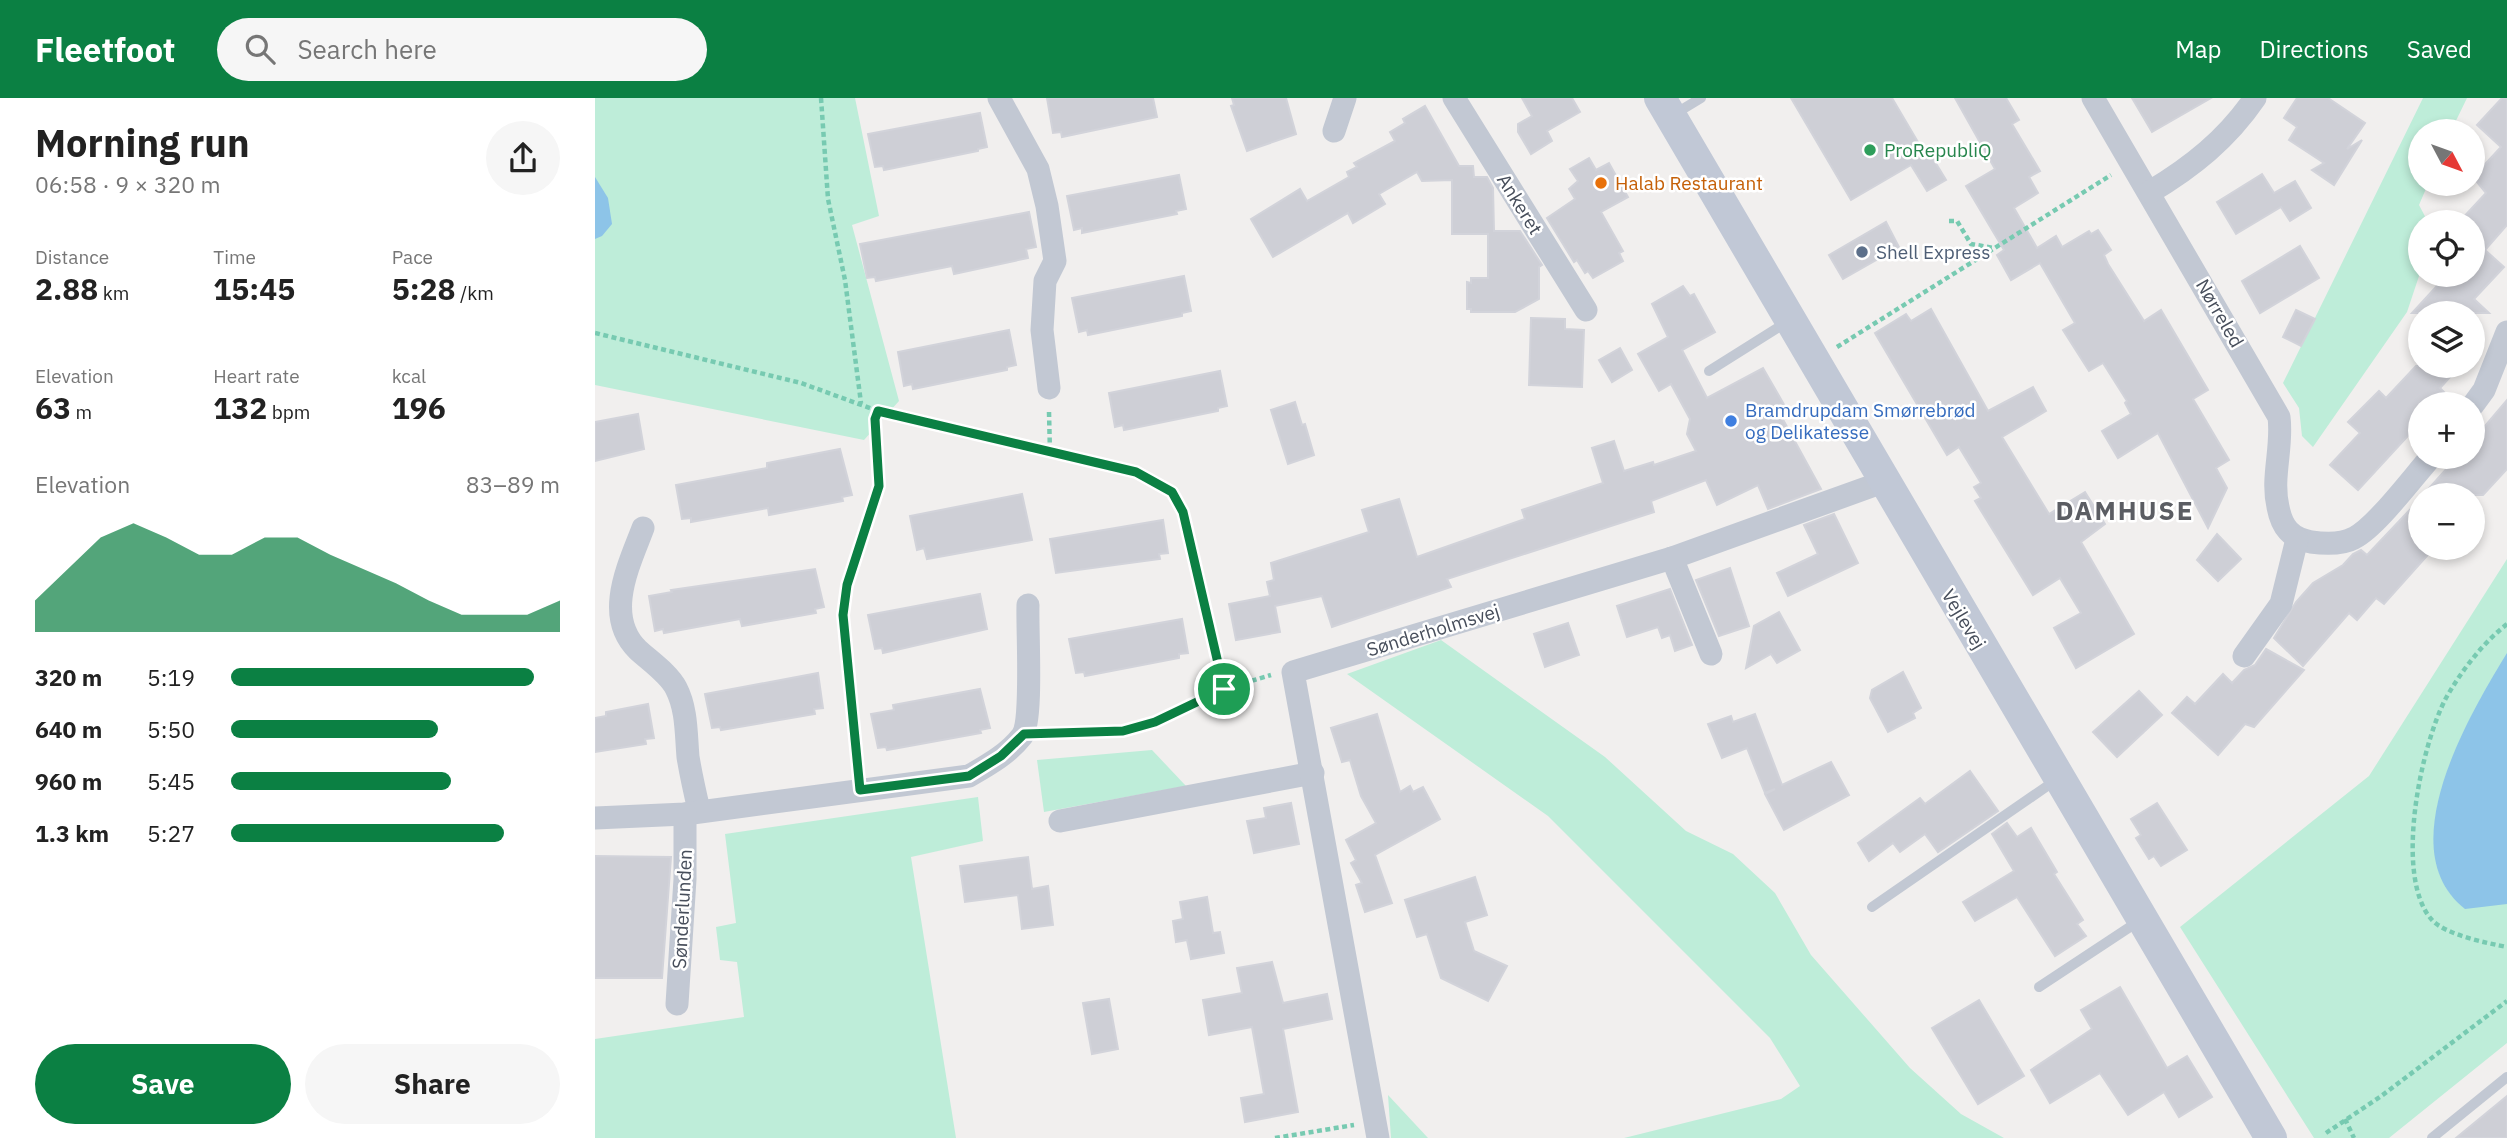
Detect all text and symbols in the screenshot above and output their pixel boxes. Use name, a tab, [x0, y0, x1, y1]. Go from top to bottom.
search box	[217, 18, 707, 81]
text: Fleetfoot	[35, 28, 175, 71]
icon: search	[241, 30, 279, 68]
text: Search here	[297, 32, 437, 66]
text: Map	[2175, 33, 2221, 65]
text: Directions	[2259, 33, 2369, 65]
text: Saved	[2407, 33, 2472, 65]
text: Morning run	[35, 118, 250, 167]
north arrow	[2408, 119, 2485, 196]
map controls	[2408, 119, 2485, 560]
button: share	[486, 121, 560, 195]
place label: ProRepubliQ	[1884, 138, 1991, 162]
marker: ProRepubliQ	[1862, 142, 1878, 158]
text: 06:58 · 9 × 320 m	[35, 169, 221, 199]
street label: Ankeret	[1492, 169, 1548, 239]
place label: Halab Restaurant	[1615, 171, 1763, 195]
marker: Halab Restaurant	[1593, 175, 1609, 191]
button: locate	[2408, 210, 2485, 287]
place label: Shell Express	[1876, 240, 1990, 264]
marker: Shell Express	[1854, 244, 1870, 260]
text: Distance	[35, 245, 109, 269]
text: Time	[213, 245, 256, 269]
text: Pace	[392, 245, 433, 269]
text: 2.88	[35, 269, 98, 308]
text: 15:45	[213, 269, 295, 308]
text: 5:28	[392, 269, 456, 308]
street label: Nørreled	[2191, 274, 2249, 352]
text: km	[98, 281, 129, 305]
text: /km	[456, 281, 494, 305]
button: layers	[2408, 301, 2485, 378]
text: Elevation	[35, 364, 114, 388]
text: Heart rate	[213, 364, 300, 388]
text: kcal	[392, 364, 426, 388]
text: 63	[35, 388, 71, 427]
text: 132	[213, 388, 267, 427]
text: 196	[392, 388, 446, 427]
button: +	[2408, 392, 2485, 469]
place label: Bramdrupdam Smørrebrød og Delikatesse	[1745, 398, 1976, 444]
text: m	[71, 400, 92, 424]
text: bpm	[267, 400, 310, 424]
marker: Bramdrupdam Smørrebrød og Delikatesse	[1723, 413, 1739, 429]
text: Elevation	[35, 469, 130, 499]
text: 83–89 m	[466, 469, 560, 499]
button: −	[2408, 483, 2485, 560]
district label: DAMHUSE	[2055, 493, 2195, 527]
street label: Vejlevej	[1937, 585, 1991, 653]
street label: Sønderholmsvej	[1364, 598, 1502, 662]
pin	[1194, 659, 1254, 719]
text: 320 m	[35, 662, 102, 692]
text: 5:19	[147, 662, 195, 692]
icon: arrive	[1205, 670, 1243, 708]
text: 640 m	[35, 714, 102, 744]
text: 5:50	[147, 714, 195, 744]
text: 960 m	[35, 766, 102, 796]
text: 5:45	[147, 766, 195, 796]
text: 1.3 km	[35, 818, 109, 848]
text: 5:27	[147, 818, 195, 848]
street label: Sønderlunden	[667, 848, 697, 970]
button: Save	[35, 1044, 291, 1124]
button: Share	[305, 1044, 560, 1124]

